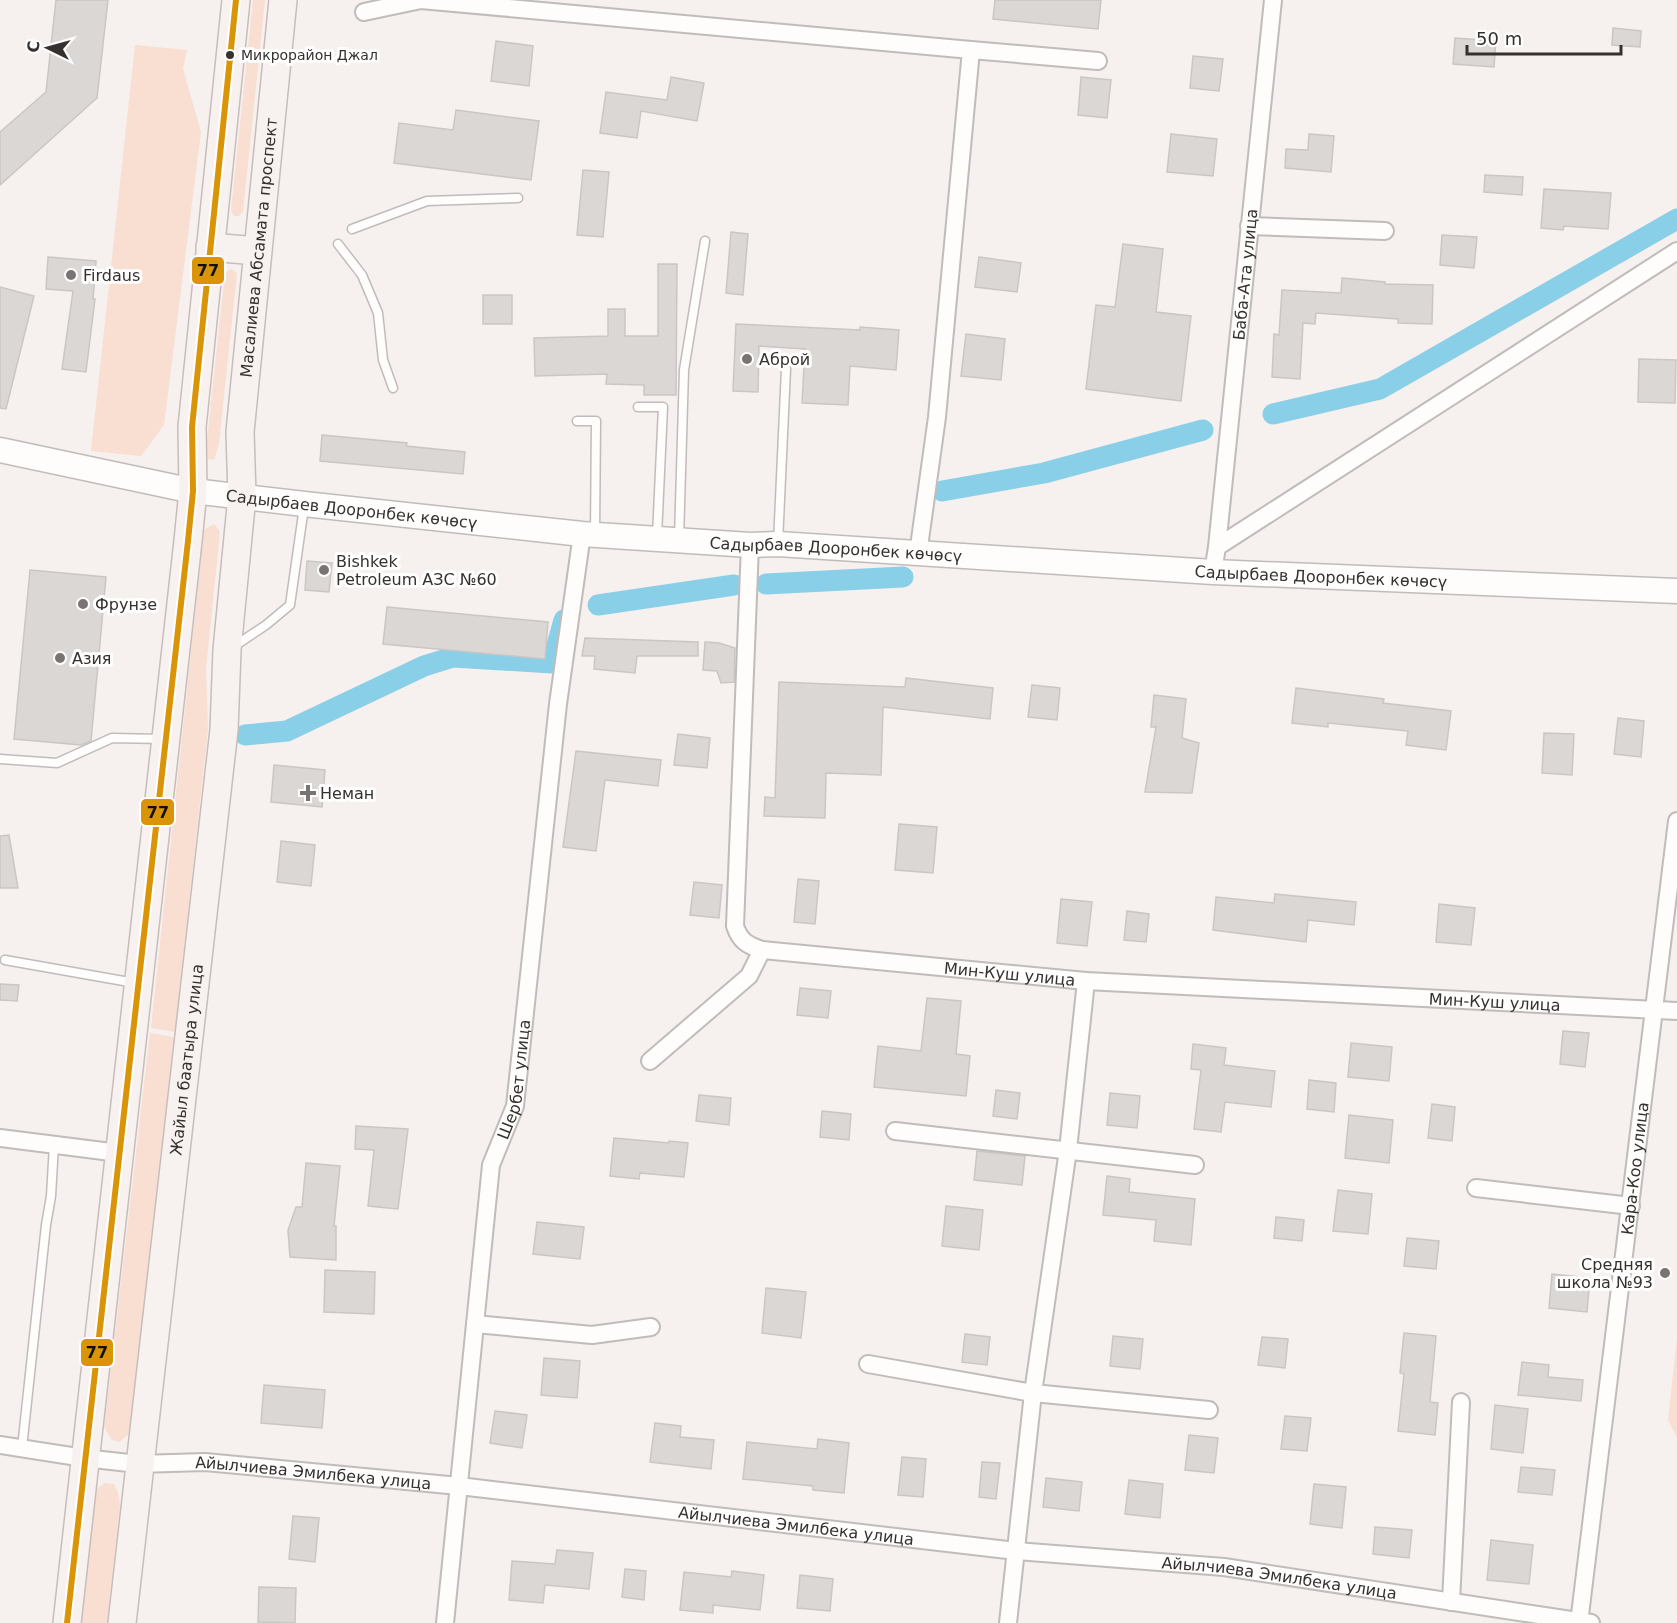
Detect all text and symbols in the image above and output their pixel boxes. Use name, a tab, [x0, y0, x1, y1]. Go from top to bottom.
north arrow	[18, 18, 78, 78]
scale bar	[1467, 18, 1622, 56]
text: 50 m	[1476, 28, 1522, 49]
text: С	[24, 40, 44, 53]
place label: Микрорайон Джал	[241, 47, 378, 63]
marker: Микрорайон Джал	[224, 49, 236, 61]
street label: Масалиева Абсамата проспект	[236, 117, 281, 378]
street label: Баба-Ата улица	[1229, 208, 1261, 341]
line badge: 77	[191, 256, 225, 285]
text: 77	[197, 261, 219, 280]
place label: Firdaus	[83, 266, 140, 285]
marker: Firdaus	[64, 268, 78, 282]
place label: Аброй	[759, 350, 810, 369]
marker: Аброй	[740, 352, 754, 366]
street label: Садырбаев Дооронбек көчөсү	[225, 485, 478, 532]
street label: Садырбаев Дооронбек көчөсү	[709, 533, 963, 565]
place label: Bishkek Petroleum АЗС №60	[336, 552, 497, 589]
street label: Садырбаев Дооронбек көчөсү	[1194, 561, 1448, 591]
marker: Bishkek Petroleum АЗС №60	[317, 563, 331, 577]
place label: Фрунзе	[95, 595, 157, 614]
marker: Фрунзе	[76, 597, 90, 611]
place label: Азия	[72, 649, 111, 668]
marker: Азия	[53, 651, 67, 665]
place label: Неман	[320, 784, 374, 803]
marker: Неман	[301, 786, 315, 800]
line badge: 77	[140, 798, 175, 826]
text: 77	[147, 803, 169, 822]
street label: Мин-Куш улица	[943, 958, 1076, 989]
street label: Жайыл баатыра улица	[166, 963, 207, 1157]
street label: Мин-Куш улица	[1428, 989, 1561, 1015]
street label: Шербет улица	[493, 1018, 534, 1142]
street label: Кара-Коо улица	[1617, 1101, 1652, 1236]
place label: Средняя школа №93	[1557, 1255, 1653, 1292]
marker: Средняя школа №93	[1658, 1266, 1672, 1280]
line badge: 77	[80, 1338, 114, 1367]
text: 77	[86, 1343, 108, 1362]
street label: Айылчиева Эмилбека улица	[195, 1452, 432, 1493]
street label: Айылчиева Эмилбека улица	[677, 1502, 915, 1549]
street label: Айылчиева Эмилбека улица	[1161, 1553, 1398, 1603]

